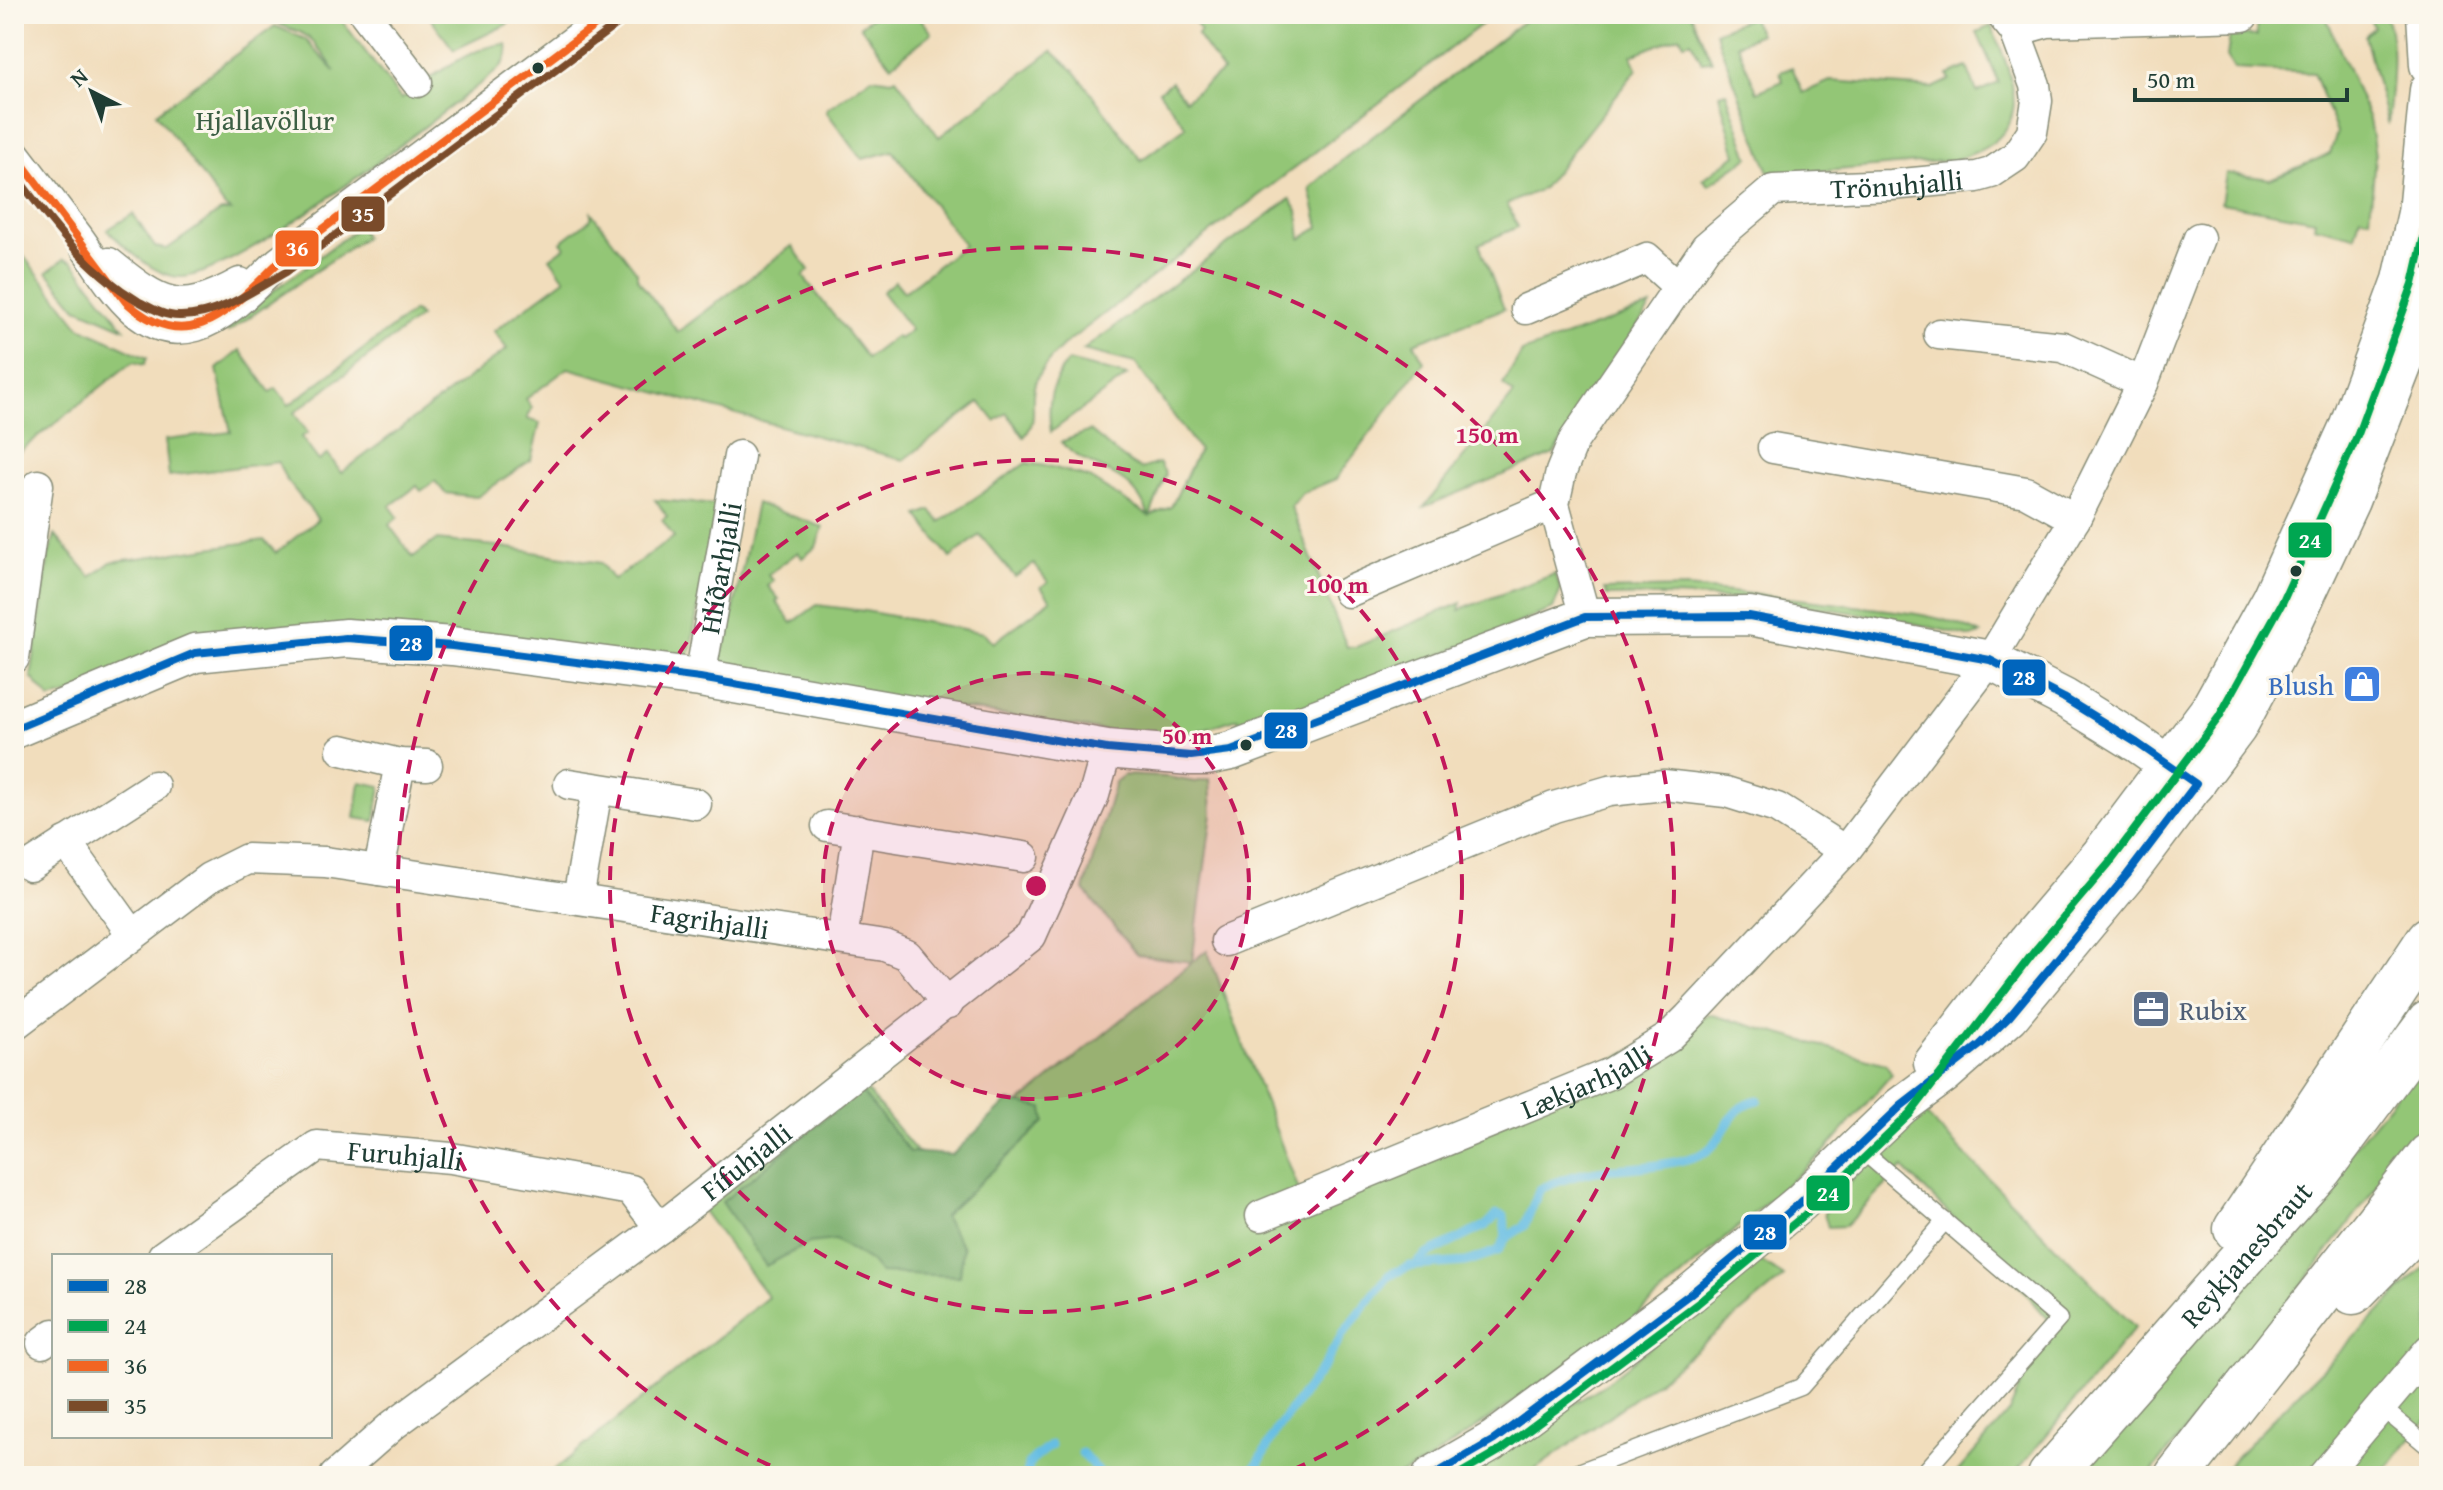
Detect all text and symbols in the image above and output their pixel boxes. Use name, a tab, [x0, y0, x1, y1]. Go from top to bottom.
north arrow	[52, 52, 132, 132]
scale bar	[2135, 52, 2347, 102]
text: N	[62, 60, 95, 94]
unlabelled marker	[530, 60, 546, 76]
text: 50 m	[2147, 62, 2195, 97]
park label: Hjallavöllur	[196, 99, 335, 140]
street label: Trönuhjalli	[1830, 158, 1965, 208]
line badge: 35	[340, 195, 386, 233]
text: 35	[352, 198, 374, 230]
line badge: 36	[274, 229, 320, 268]
text: 36	[286, 232, 308, 264]
text: 150 m	[1455, 417, 1519, 452]
street label: Hlíðarhjalli	[688, 498, 751, 637]
line badge: 24	[2287, 521, 2333, 559]
text: 24	[2299, 524, 2321, 556]
unlabelled marker	[2288, 563, 2304, 579]
text: 100 m	[1305, 567, 1369, 602]
line badge: 28	[388, 624, 434, 662]
text: 28	[400, 627, 422, 659]
line badge: 28	[2001, 658, 2047, 697]
text: 28	[2013, 661, 2035, 693]
shop icon: Blush	[2341, 663, 2383, 705]
place label: Blush	[2268, 664, 2334, 705]
line badge: 28	[1263, 711, 1309, 750]
text: 28	[1275, 714, 1297, 746]
text: 50 m	[1162, 718, 1213, 753]
unlabelled marker	[1238, 737, 1254, 753]
centre of rings	[1022, 872, 1050, 900]
street label: Fagrihjalli	[648, 891, 772, 949]
office icon: Rubix	[2130, 988, 2172, 1030]
place label: Rubix	[2179, 989, 2248, 1030]
street label: Lækjarhjalli	[1514, 1032, 1659, 1128]
street label: Fífuhjalli	[691, 1112, 800, 1209]
street label: Furuhjalli	[346, 1128, 467, 1180]
street label: Reykjanesbraut	[2170, 1172, 2321, 1336]
line badge: 24	[1805, 1174, 1851, 1212]
text: 24	[1817, 1177, 1839, 1209]
line badge: 28	[1742, 1213, 1788, 1251]
text: 28	[1754, 1216, 1776, 1248]
legend	[52, 1254, 332, 1438]
text: 28	[124, 1268, 147, 1303]
text: 24	[124, 1308, 147, 1343]
text: 36	[124, 1348, 147, 1383]
text: 35	[124, 1388, 147, 1423]

